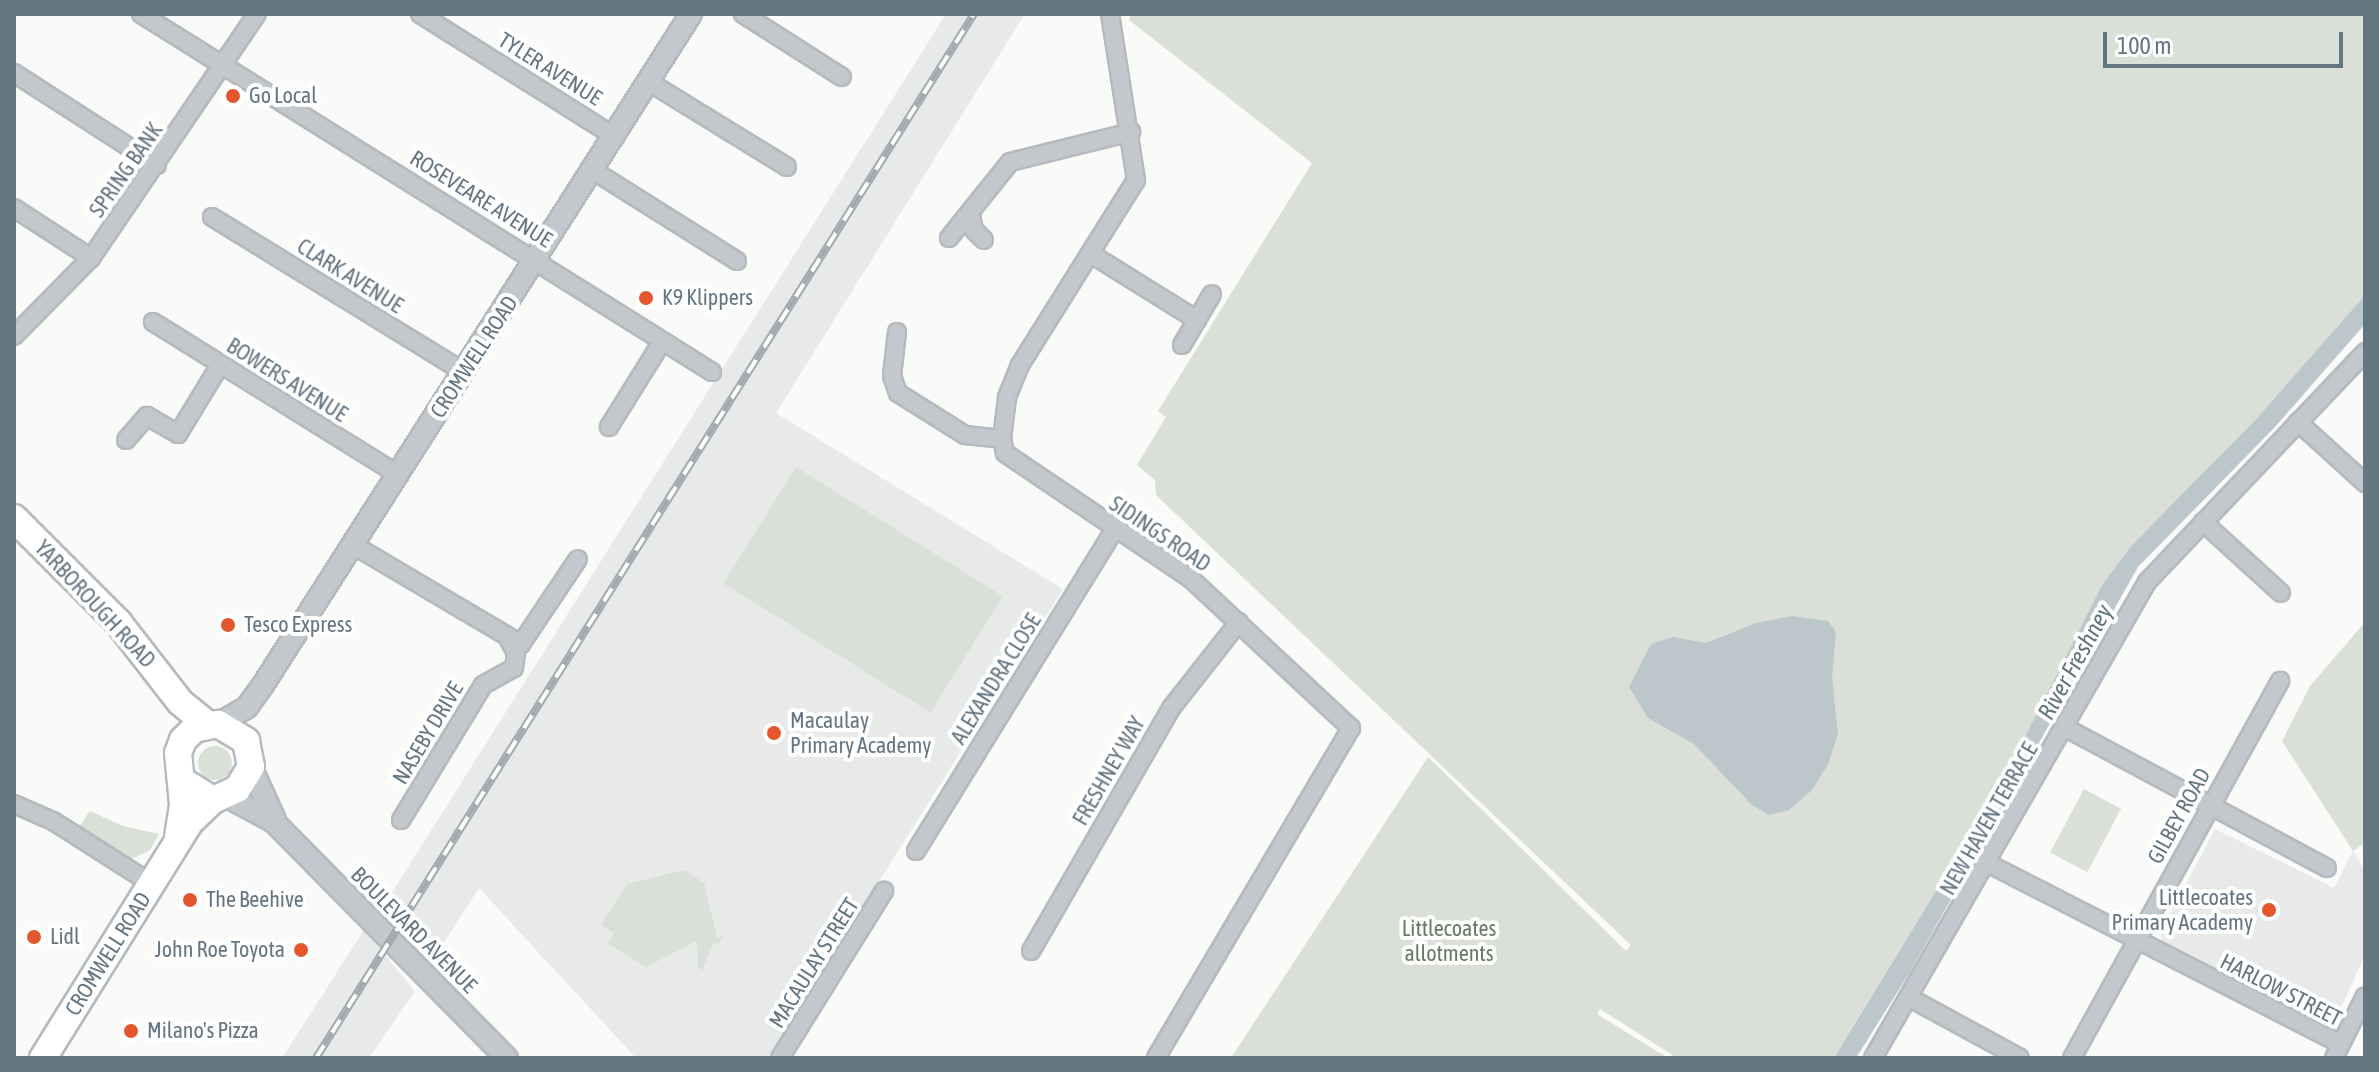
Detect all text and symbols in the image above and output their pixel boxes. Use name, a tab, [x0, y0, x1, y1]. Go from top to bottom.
scale bar	[2107, 16, 2347, 66]
street label: TYLER AVENUE	[493, 27, 607, 111]
text: 100 m	[2117, 32, 2171, 59]
place label: Go Local	[249, 83, 317, 109]
marker: Go Local	[224, 87, 242, 105]
street label: SPRING BANK	[84, 118, 168, 222]
street label: ROSEVEARE AVENUE	[405, 145, 557, 253]
street label: CLARK AVENUE	[292, 233, 408, 319]
place label: K9 Klippers	[662, 285, 753, 311]
marker: K9 Klippers	[637, 289, 655, 307]
street label: CROMWELL ROAD	[425, 291, 523, 423]
street label: BOWERS AVENUE	[222, 332, 352, 428]
street label: SIDINGS ROAD	[1104, 491, 1216, 577]
street label: YARBOROUGH ROAD	[29, 535, 161, 673]
water label: River Freshney	[2032, 599, 2118, 725]
street label: ALEXANDRA CLOSE	[945, 609, 1047, 749]
place label: Tesco Express	[244, 612, 352, 638]
marker: Tesco Express	[219, 616, 237, 634]
street label: NASEBY DRIVE	[387, 677, 469, 789]
place label: Macaulay Primary Academy	[790, 707, 931, 758]
street label: FRESHNEY WAY	[1067, 712, 1151, 830]
marker: Macaulay Primary Academy	[765, 724, 783, 742]
street label: NEW HAVEN TERRACE	[1935, 738, 2043, 900]
street label: GILBEY ROAD	[2142, 764, 2216, 868]
street label: BOULEVARD AVENUE	[345, 861, 483, 999]
place label: Littlecoates Primary Academy	[2112, 884, 2253, 936]
street label: CROMWELL ROAD	[60, 887, 156, 1021]
place label: The Beehive	[206, 887, 304, 913]
marker: The Beehive	[181, 891, 199, 909]
street label: MACAULAY STREET	[763, 893, 865, 1033]
marker: Littlecoates Primary Academy	[2260, 901, 2278, 919]
park label: Littlecoates allotments	[1402, 915, 1496, 966]
place label: Lidl	[50, 924, 80, 950]
marker: Lidl	[25, 928, 43, 946]
place label: John Roe Toyota	[155, 937, 285, 963]
marker: John Roe Toyota	[292, 941, 310, 959]
street label: HARLOW STREET	[2216, 948, 2346, 1032]
place label: Milano's Pizza	[147, 1018, 259, 1044]
marker: Milano's Pizza	[122, 1022, 140, 1040]

